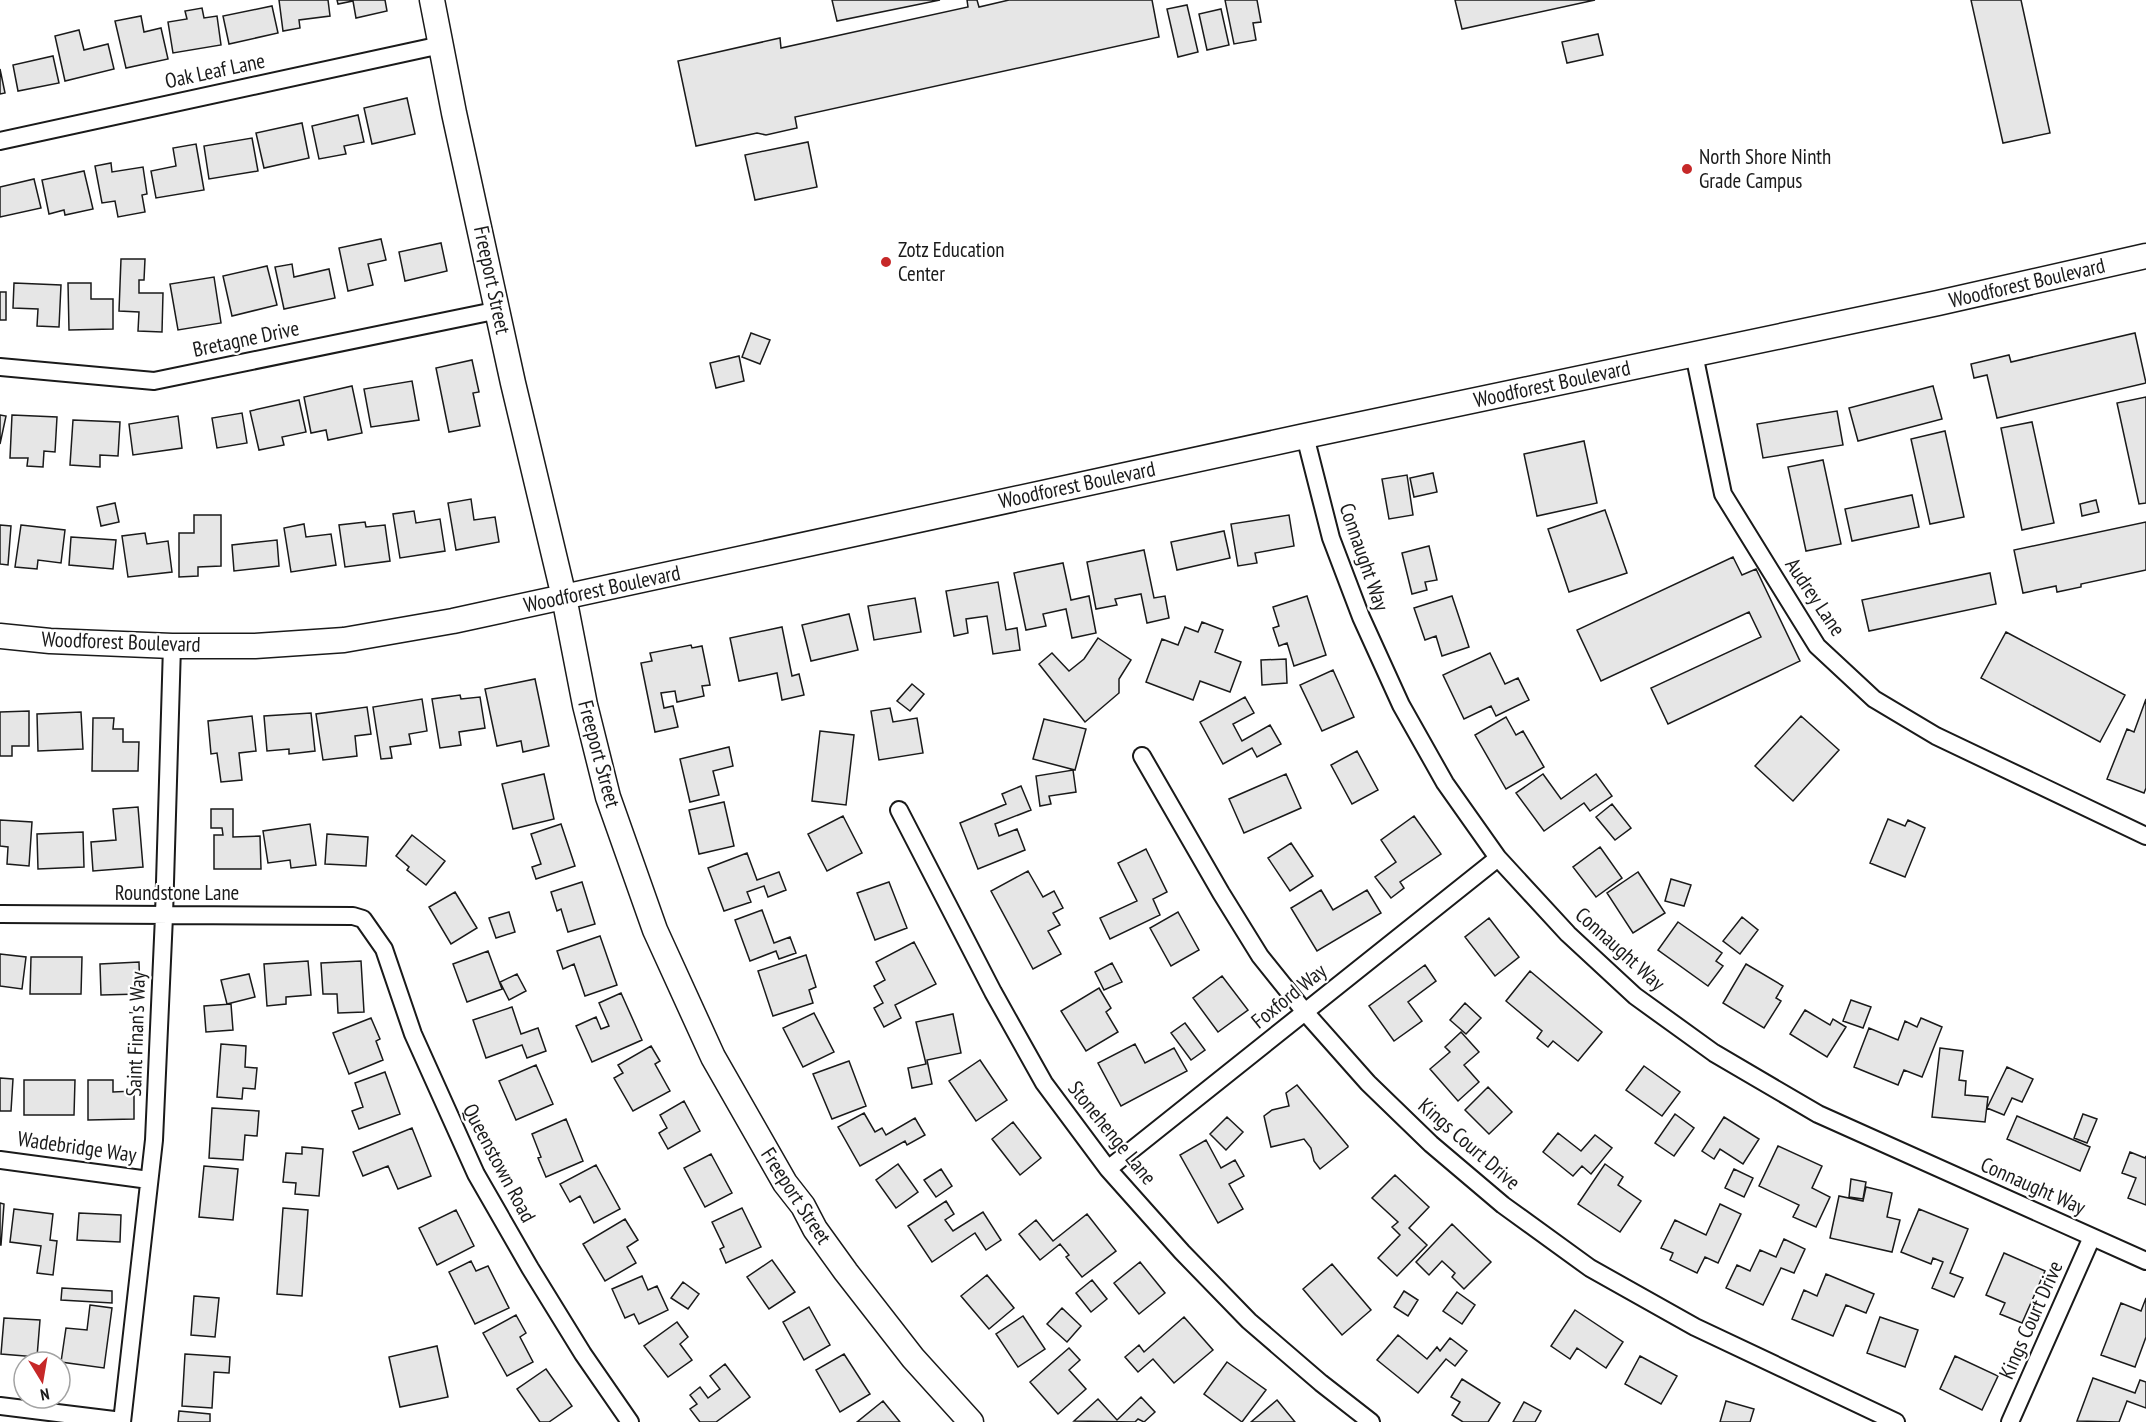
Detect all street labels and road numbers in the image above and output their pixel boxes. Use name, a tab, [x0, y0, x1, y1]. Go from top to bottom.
street label: Oak Leaf Lane	[162, 47, 267, 94]
street label: Freeport Street	[468, 223, 517, 337]
street label: Woodforest Boulevard	[1946, 251, 2108, 314]
street label: Bretagne Drive	[190, 314, 302, 363]
street label: Woodforest Boulevard	[1471, 354, 1633, 413]
street label: Woodforest Boulevard	[996, 455, 1158, 514]
street label: Connaught Way	[1333, 500, 1395, 614]
street label: Audrey Lane	[1779, 552, 1851, 641]
street label: Woodforest Boulevard	[521, 559, 683, 618]
street label: Woodforest Boulevard	[41, 625, 201, 658]
street label: Freeport Street	[572, 697, 627, 811]
street label: Roundstone Lane	[115, 879, 239, 906]
street label: Connaught Way	[1570, 901, 1671, 996]
street label: Foxford Way	[1246, 957, 1332, 1034]
street label: Saint Finan's Way	[120, 971, 151, 1097]
street label: Stonehenge Lane	[1062, 1075, 1162, 1190]
street label: Kings Court Drive	[1413, 1092, 1526, 1195]
street label: Queenstown Road	[457, 1099, 542, 1227]
street label: Wadebridge Way	[16, 1125, 138, 1168]
street label: Freeport Street	[755, 1142, 838, 1249]
street label: Connaught Way	[1977, 1150, 2090, 1221]
street label: Kings Court Drive	[1992, 1256, 2069, 1383]

